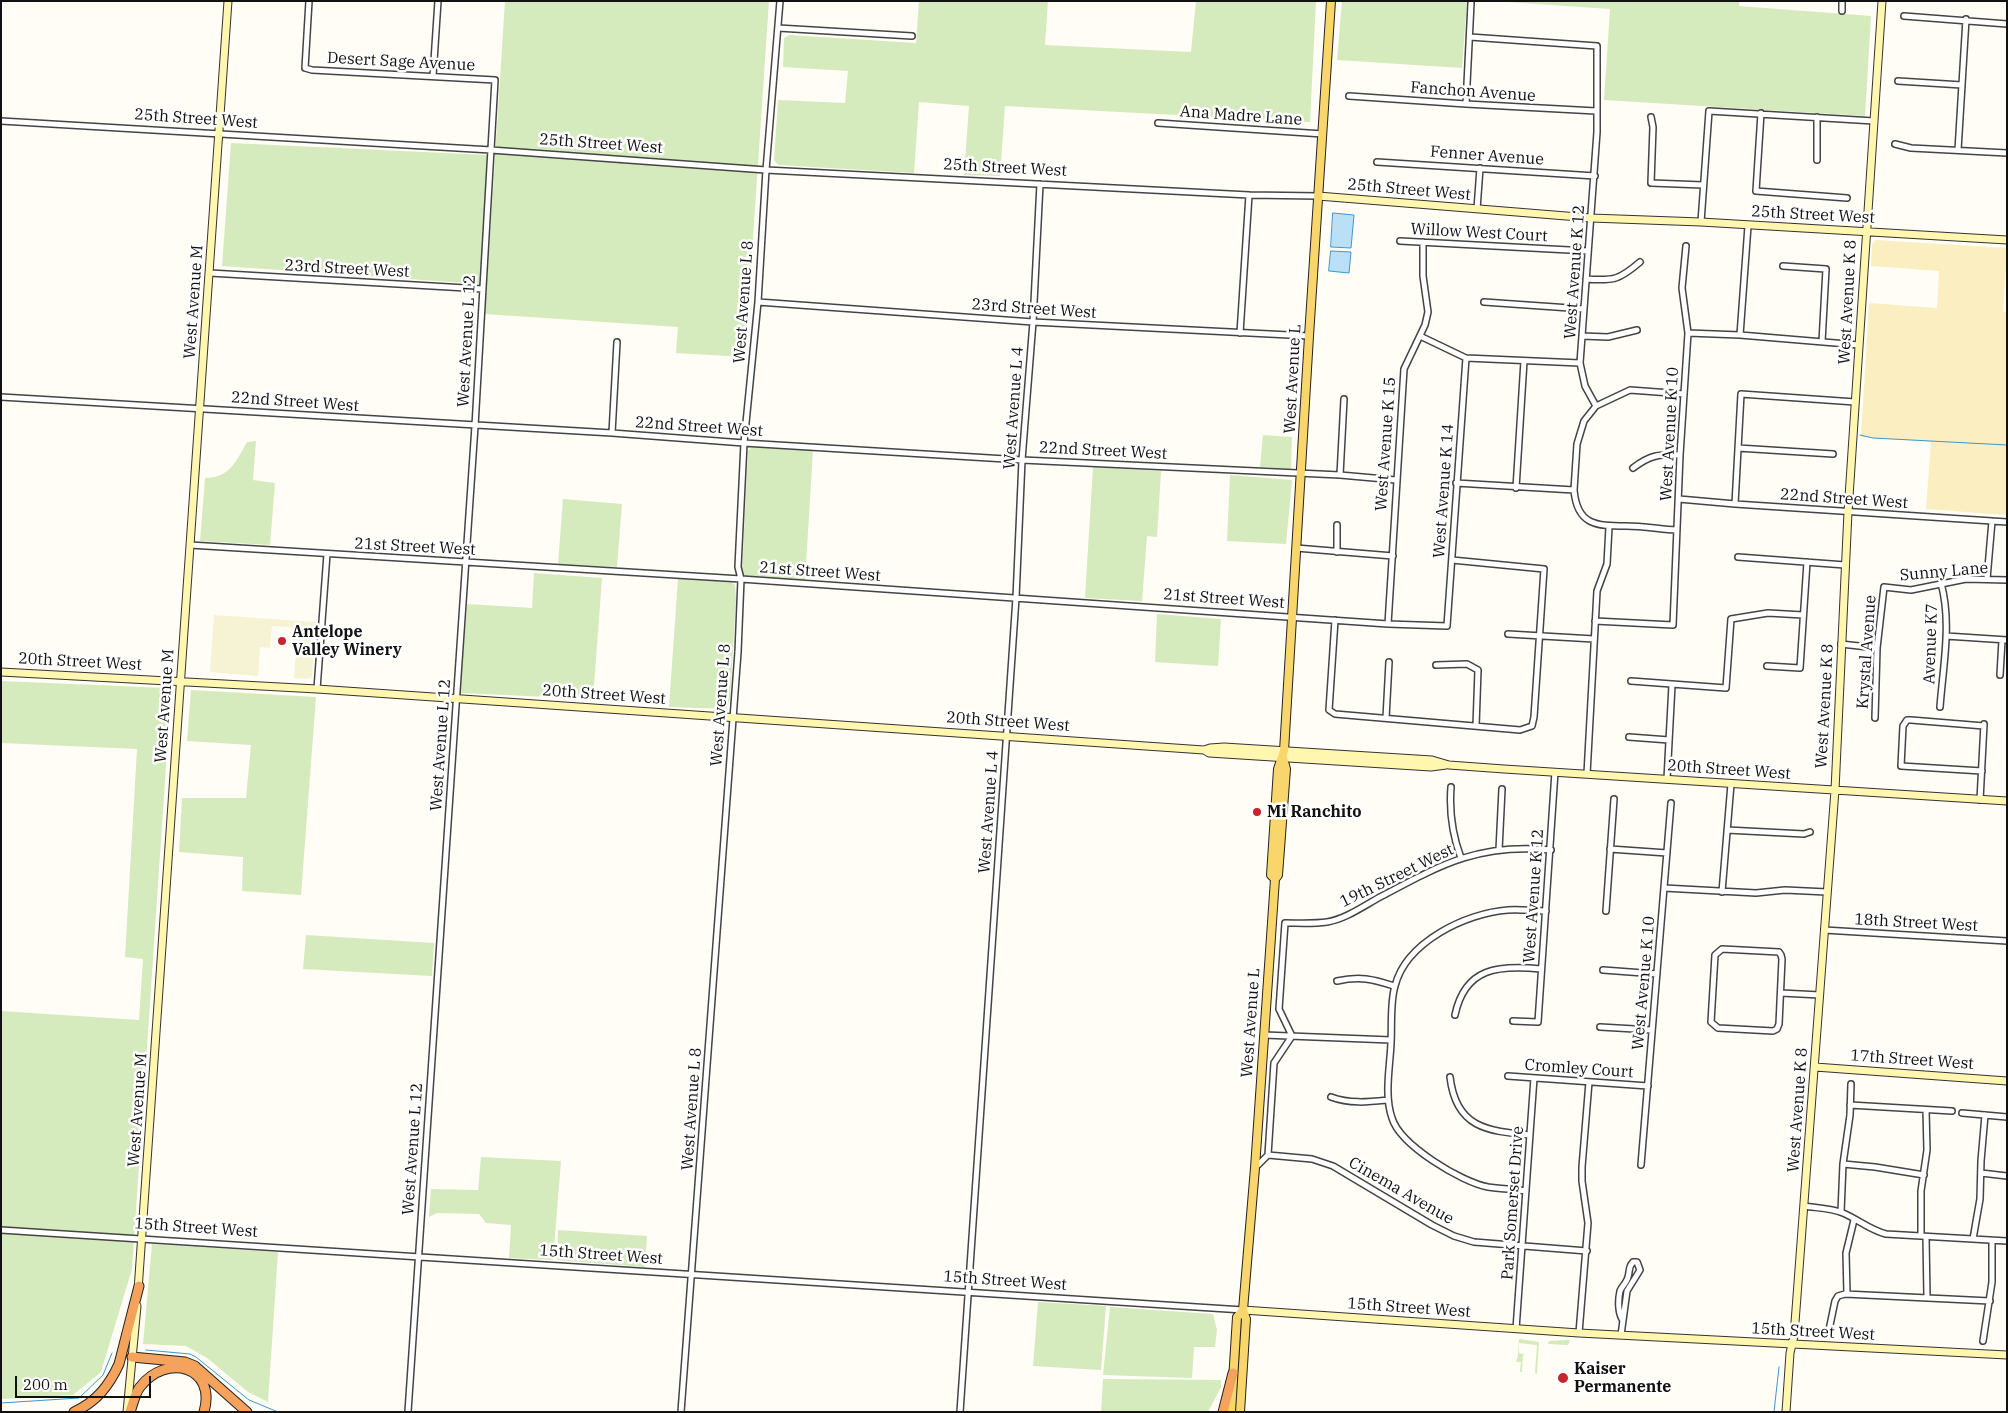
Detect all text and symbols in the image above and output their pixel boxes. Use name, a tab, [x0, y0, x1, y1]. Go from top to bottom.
street label: Desert Sage Avenue	[327, 49, 475, 75]
street label: Fanchon Avenue	[1410, 78, 1536, 106]
street label: Ana Madre Lane	[1179, 102, 1303, 130]
street label: 25th Street West	[134, 105, 258, 133]
street label: 25th Street West	[539, 130, 663, 158]
street label: Fenner Avenue	[1429, 142, 1545, 170]
street label: 25th Street West	[943, 155, 1067, 181]
street label: 25th Street West	[1346, 175, 1472, 205]
street label: 25th Street West	[1751, 202, 1875, 228]
street label: West Avenue K 12	[1561, 204, 1589, 340]
street label: Willow West Court	[1410, 220, 1548, 246]
street label: West Avenue K 8	[1835, 239, 1861, 365]
street label: West Avenue L 8	[730, 240, 758, 364]
street label: West Avenue M	[180, 244, 208, 360]
street label: 23rd Street West	[284, 256, 410, 282]
street label: West Avenue L 12	[454, 274, 480, 408]
street label: 23rd Street West	[971, 295, 1097, 323]
street label: West Avenue L	[1281, 324, 1305, 434]
street label: West Avenue L 4	[1000, 346, 1028, 470]
street label: West Avenue K 10	[1657, 366, 1683, 502]
street label: West Avenue K 15	[1372, 376, 1400, 512]
street label: 22nd Street West	[230, 388, 360, 416]
street label: 22nd Street West	[634, 413, 764, 441]
street label: West Avenue K 14	[1430, 423, 1458, 559]
street label: 22nd Street West	[1038, 438, 1168, 464]
street label: 22nd Street West	[1779, 485, 1909, 513]
street label: 21st Street West	[354, 534, 476, 560]
street label: 21st Street West	[759, 558, 881, 586]
street label: Sunny Lane	[1899, 559, 1989, 585]
street label: 21st Street West	[1163, 585, 1285, 613]
street label: Krystal Avenue	[1853, 594, 1881, 710]
street label: Avenue K7	[1920, 603, 1942, 685]
place label: Antelope Valley Winery	[292, 622, 402, 660]
marker: Antelope Valley Winery	[276, 635, 288, 647]
street label: West Avenue L 8	[707, 643, 735, 767]
street label: West Avenue K 8	[1812, 643, 1838, 769]
street label: West Avenue M	[151, 648, 179, 764]
street label: 20th Street West	[18, 649, 142, 675]
street label: West Avenue L 12	[427, 678, 455, 812]
street label: 20th Street West	[542, 681, 666, 709]
street label: 20th Street West	[946, 708, 1070, 736]
street label: West Avenue L 4	[975, 750, 1003, 874]
street label: 20th Street West	[1667, 756, 1791, 784]
place label: Mi Ranchito	[1267, 802, 1362, 822]
marker: Mi Ranchito	[1251, 806, 1263, 818]
street label: West Avenue K 12	[1520, 828, 1548, 964]
street label: 19th Street West	[1337, 840, 1457, 912]
street label: 18th Street West	[1854, 910, 1978, 936]
street label: West Avenue K 10	[1629, 915, 1659, 1051]
street label: West Avenue L	[1238, 968, 1264, 1078]
street label: 17th Street West	[1850, 1046, 1974, 1074]
street label: West Avenue L 8	[678, 1047, 706, 1171]
street label: West Avenue K 8	[1784, 1047, 1812, 1173]
street label: West Avenue M	[124, 1052, 152, 1168]
street label: Cromley Court	[1524, 1056, 1634, 1082]
street label: West Avenue L 12	[399, 1082, 427, 1216]
street label: Park Somerset Drive	[1498, 1125, 1528, 1281]
street label: Cinema Avenue	[1345, 1153, 1457, 1229]
street label: 15th Street West	[134, 1214, 258, 1242]
street label: 15th Street West	[539, 1241, 663, 1269]
street label: 15th Street West	[943, 1267, 1067, 1295]
street label: 15th Street West	[1347, 1294, 1471, 1322]
street label: 15th Street West	[1751, 1319, 1875, 1345]
place label: Kaiser Permanente	[1574, 1359, 1671, 1397]
scale bar	[18, 1366, 154, 1398]
marker: Kaiser Permanente	[1556, 1371, 1570, 1385]
text: 200 m	[23, 1375, 68, 1394]

